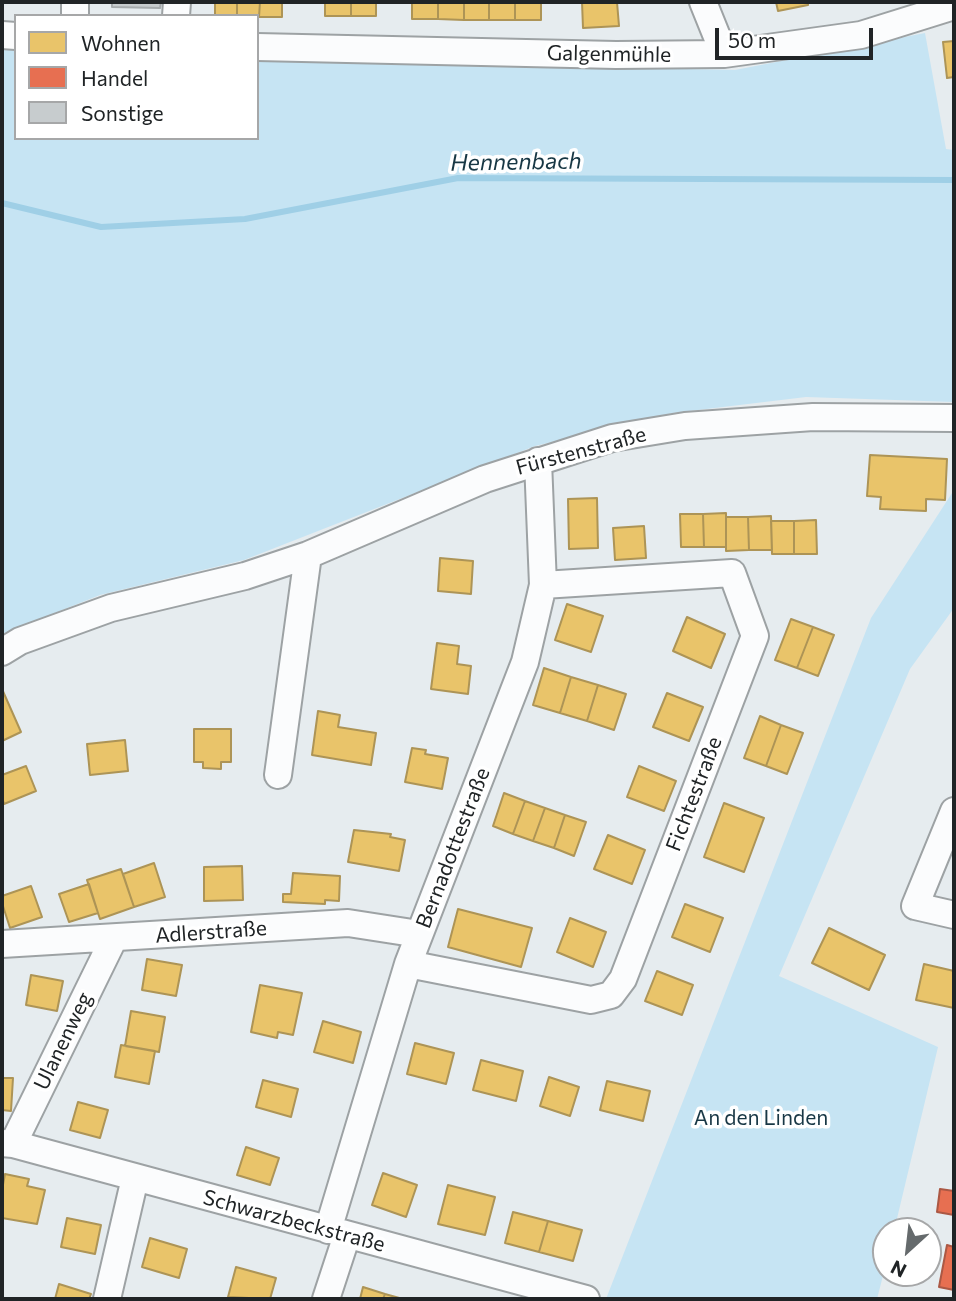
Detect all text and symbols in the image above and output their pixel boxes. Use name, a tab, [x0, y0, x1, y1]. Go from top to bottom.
legend	[14, 14, 259, 140]
scale bar	[718, 14, 876, 58]
text: 50 m	[728, 27, 776, 52]
text: Wohnen	[81, 30, 161, 55]
street label: Galgenmühle	[547, 40, 671, 68]
text: Handel	[81, 65, 148, 90]
text: Sonstige	[81, 100, 164, 125]
water label: Hennenbach	[450, 147, 582, 177]
street label: Fürstenstraße	[513, 422, 649, 480]
street label: Fichtestraße	[661, 733, 727, 855]
street label: Bernadottestraße	[411, 764, 495, 932]
street label: Adlerstraße	[154, 916, 268, 948]
street label: Ulanenweg	[29, 988, 97, 1094]
park label: An den Linden	[694, 1105, 828, 1131]
street label: Schwarzbeckstraße	[200, 1185, 388, 1257]
north arrow	[872, 1217, 942, 1287]
text: N	[887, 1256, 910, 1283]

